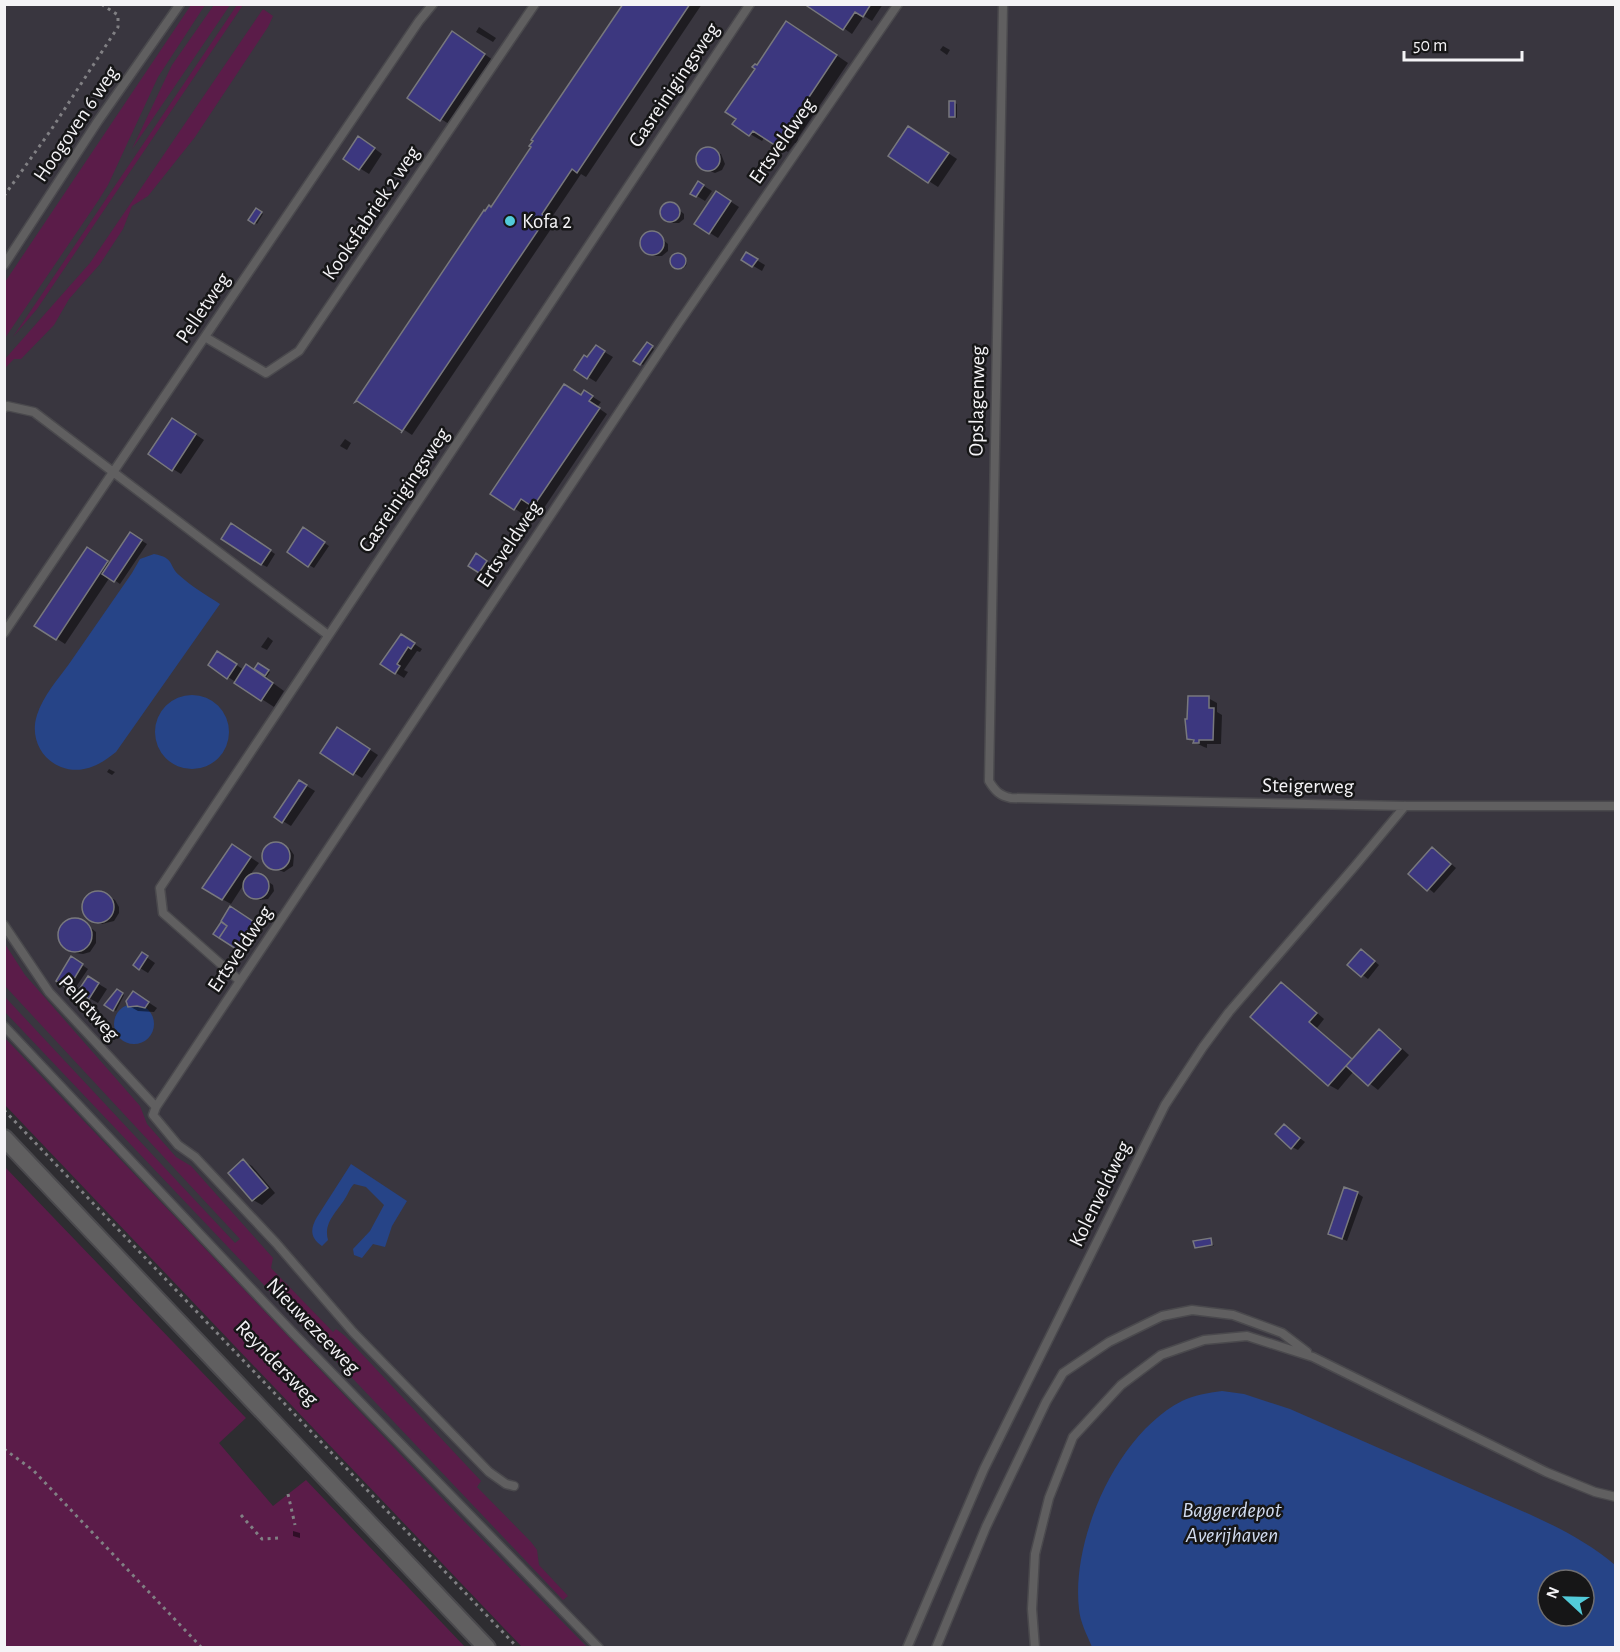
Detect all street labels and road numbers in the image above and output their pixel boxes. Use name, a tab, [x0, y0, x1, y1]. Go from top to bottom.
street label: Gasreinigingsweg	[625, 18, 724, 151]
street label: Hoogoven 6 weg	[30, 62, 123, 186]
street label: Ertsveldweg	[745, 94, 819, 188]
street label: Kooksfabriek 2 weg	[319, 142, 424, 284]
street label: Pelletweg	[172, 268, 235, 347]
street label: Opslagenweg	[966, 345, 988, 456]
street label: Gasreinigingsweg	[355, 423, 454, 556]
street label: Ertsveldweg	[473, 496, 546, 591]
street label: Steigerweg	[1262, 775, 1355, 797]
street label: Ertsveldweg	[204, 901, 277, 996]
street label: Pelletweg	[54, 971, 124, 1045]
street label: Kolenveldweg	[1065, 1137, 1135, 1250]
street label: Nieuwezeeweg	[262, 1274, 364, 1379]
street label: Reyndersweg	[232, 1316, 323, 1410]

